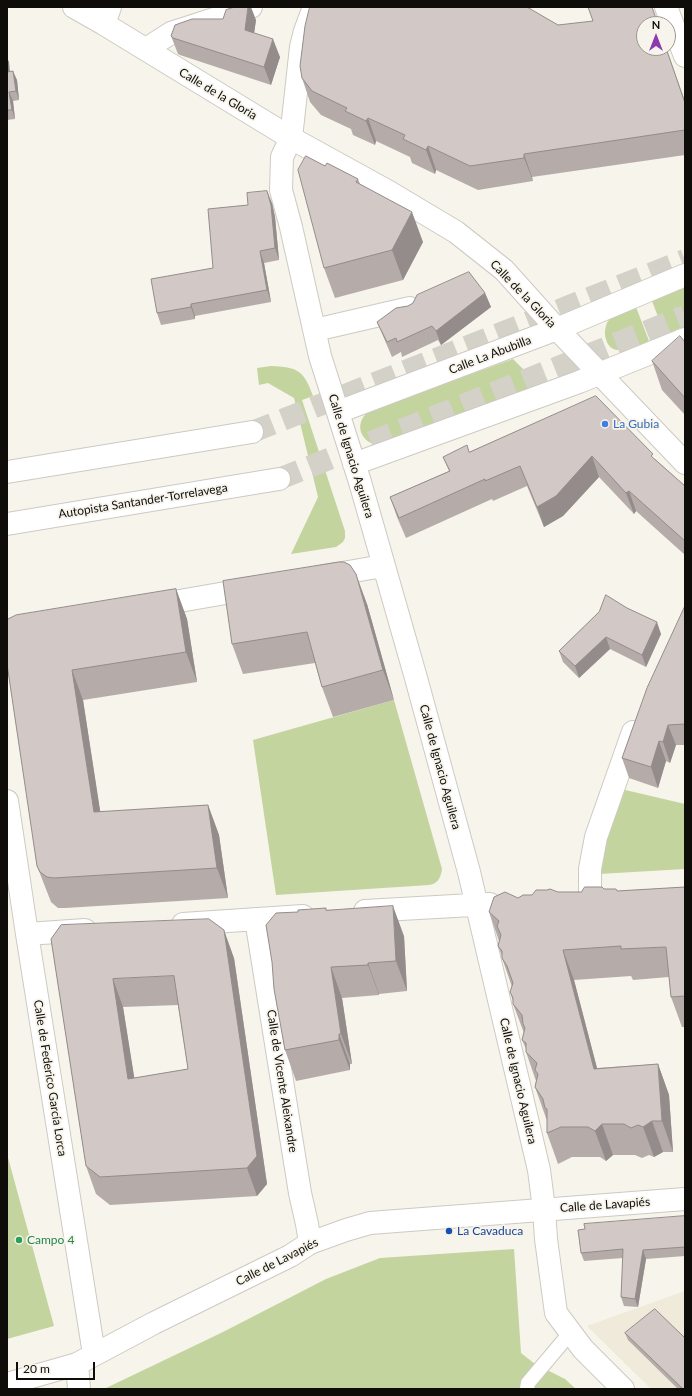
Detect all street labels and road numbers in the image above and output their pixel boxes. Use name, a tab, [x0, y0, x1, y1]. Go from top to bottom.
street label: Calle de la Gloria	[176, 65, 260, 123]
street label: Calle de la Gloria	[487, 257, 559, 331]
street label: Calle La Abubilla	[447, 333, 533, 377]
street label: Calle de Ignacio Aguilera	[325, 392, 377, 520]
street label: Autopista Santander-Torrelavega	[57, 480, 229, 522]
street label: Calle de Ignacio Aguilera	[416, 703, 464, 831]
street label: Calle de Federico García Lorca	[30, 999, 70, 1157]
street label: Calle de Vicente Aleixandre	[264, 1009, 300, 1153]
street label: Calle de Ignacio Aguilera	[496, 1017, 540, 1145]
street label: Calle de Lavapiés	[559, 1195, 651, 1215]
street label: Calle de Lavapiés	[233, 1235, 321, 1289]

